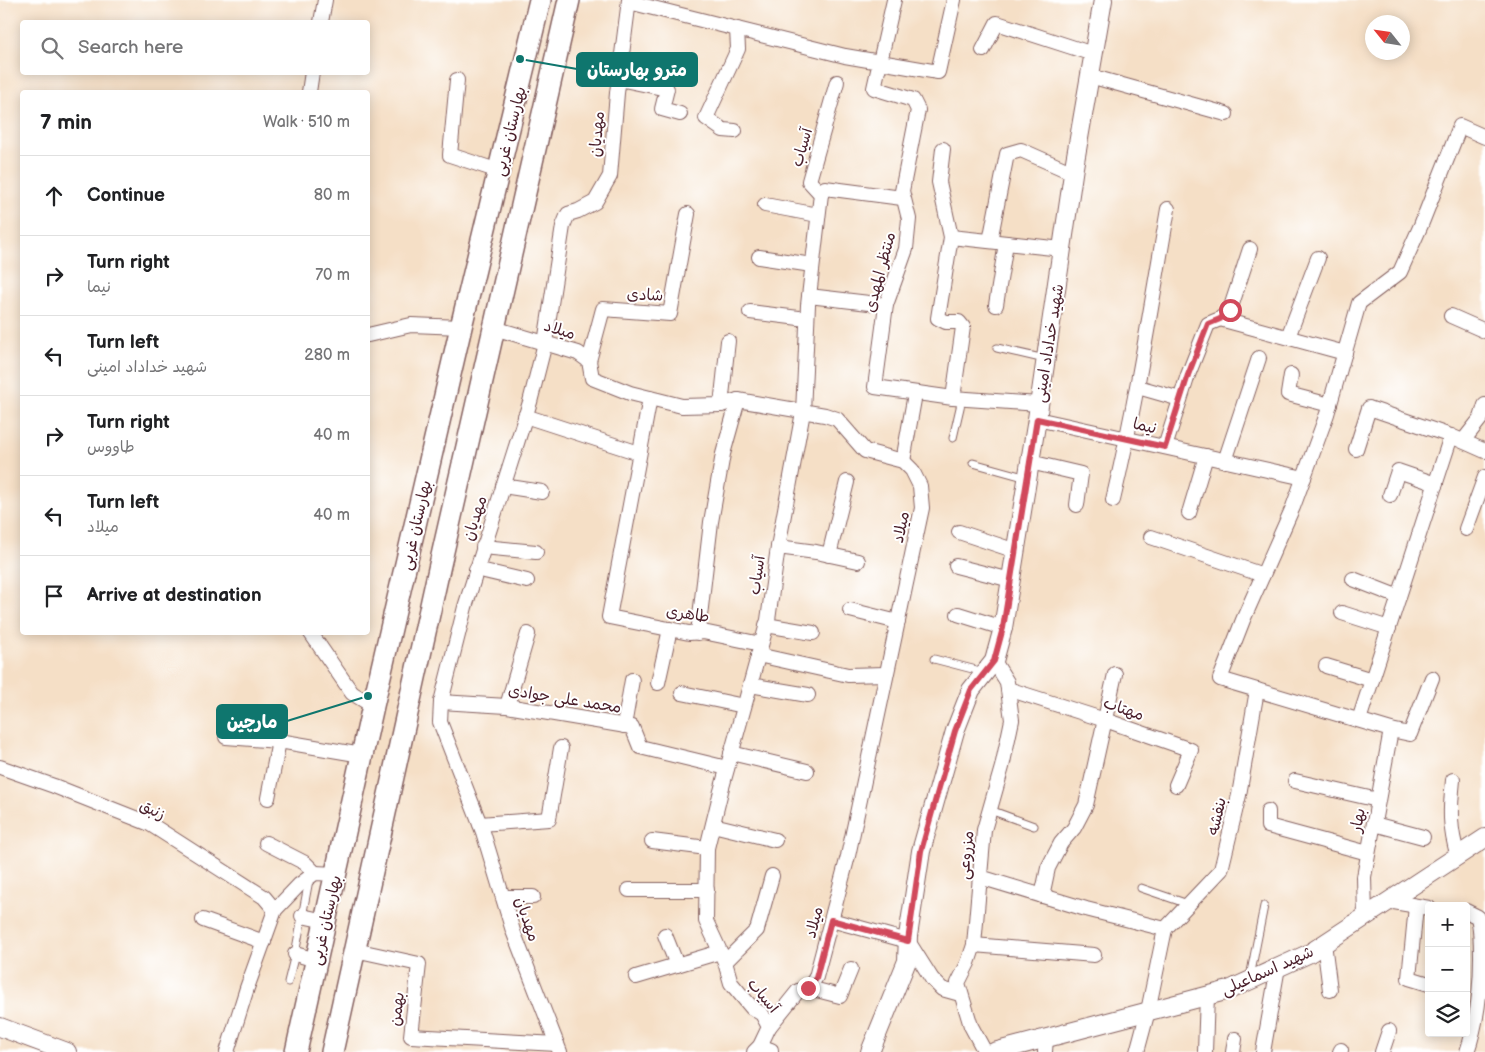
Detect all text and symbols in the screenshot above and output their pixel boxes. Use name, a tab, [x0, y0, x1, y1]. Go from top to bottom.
north arrow	[1365, 15, 1410, 60]
search box	[20, 20, 370, 75]
icon: search	[38, 34, 66, 62]
text: Search here	[78, 36, 183, 59]
callout: مترو بهارستان	[577, 53, 697, 86]
text: مترو بهارستان	[587, 60, 687, 81]
street label: بهارستان غربی	[490, 84, 531, 178]
text: 7 min	[40, 110, 92, 135]
street label: مهدیان	[586, 110, 609, 158]
text: Walk · 510 m	[263, 113, 350, 132]
street label: آسیاب	[788, 125, 817, 169]
icon: ahead	[40, 182, 68, 210]
text: Continue	[87, 184, 165, 207]
text: 80 m	[314, 186, 350, 205]
street label: منتظر المهدی	[861, 230, 900, 315]
text: Turn right	[87, 251, 170, 274]
icon: right	[40, 262, 68, 290]
text: 70 m	[315, 266, 350, 285]
text: نیما	[87, 278, 111, 297]
street label: شهید خداداد امینی	[1031, 282, 1068, 404]
street label: شادی	[626, 285, 664, 306]
route start	[1219, 299, 1242, 322]
street label: میلاد	[542, 317, 578, 344]
text: Turn left	[87, 331, 159, 354]
icon: left	[40, 342, 68, 370]
text: 280 m	[304, 346, 350, 365]
text: شهید خداداد امینی	[87, 358, 207, 377]
text: Turn right	[87, 411, 170, 434]
street label: نیما	[1131, 415, 1158, 438]
icon: right	[40, 422, 68, 450]
text: 40 m	[313, 426, 350, 445]
text: طاووس	[87, 438, 135, 457]
street label: بهارستان غربی	[397, 478, 436, 572]
text: Turn left	[87, 491, 159, 514]
street label: مهدیان	[459, 494, 492, 543]
icon: left	[40, 502, 68, 530]
text: 40 m	[313, 506, 350, 525]
street label: میلاد	[889, 510, 914, 545]
text: میلاد	[87, 518, 119, 537]
street label: آسیاب	[745, 553, 770, 596]
icon: arrive	[40, 582, 68, 610]
text: Arrive at destination	[87, 584, 262, 607]
street label: طاهری	[665, 602, 711, 627]
street label: محمد علی جوادی	[507, 681, 623, 718]
street label: مهتاب	[1101, 694, 1146, 725]
callout: مارچین	[217, 705, 287, 738]
text: مارچین	[227, 712, 277, 733]
street label: زنبق	[136, 796, 168, 825]
street label: بنفشه	[1204, 796, 1231, 837]
street label: بهار	[1346, 807, 1370, 836]
street label: مزروعی	[954, 830, 979, 881]
street label: بهارستان غربی	[307, 873, 346, 967]
street label: مهدیان	[510, 895, 543, 944]
map controls	[1425, 902, 1470, 1037]
button: +	[1425, 902, 1470, 947]
street label: میلاد	[801, 905, 828, 940]
street label: شهید اسماعیلی	[1218, 943, 1317, 1000]
button: −	[1425, 947, 1470, 992]
street label: آسیاب	[743, 975, 784, 1018]
route end	[797, 977, 820, 1000]
street label: بهمن	[386, 991, 409, 1027]
button: layers	[1425, 992, 1470, 1037]

